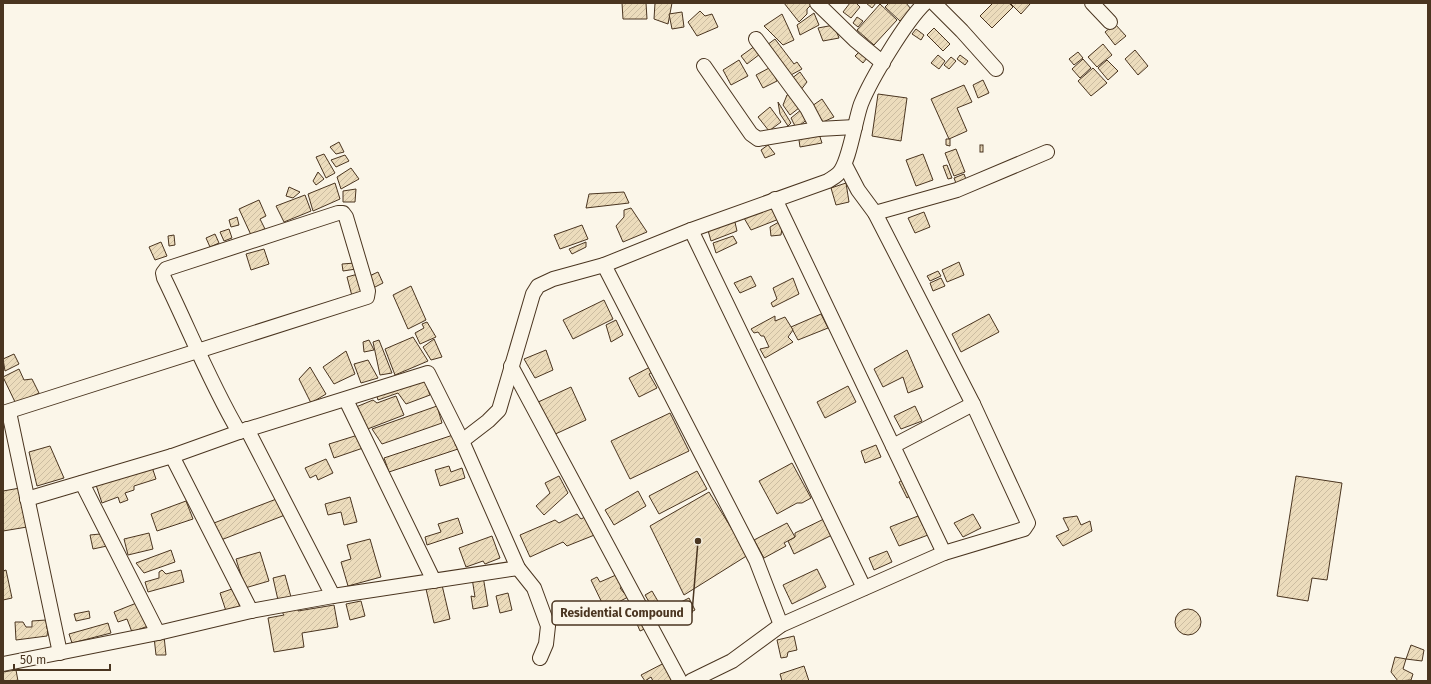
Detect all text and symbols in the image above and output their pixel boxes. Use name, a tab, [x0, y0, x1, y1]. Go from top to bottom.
callout: Residential Compound	[552, 601, 692, 625]
text: Residential Compound	[560, 606, 684, 620]
scale bar	[14, 646, 110, 672]
text: 50 m	[20, 653, 46, 667]

